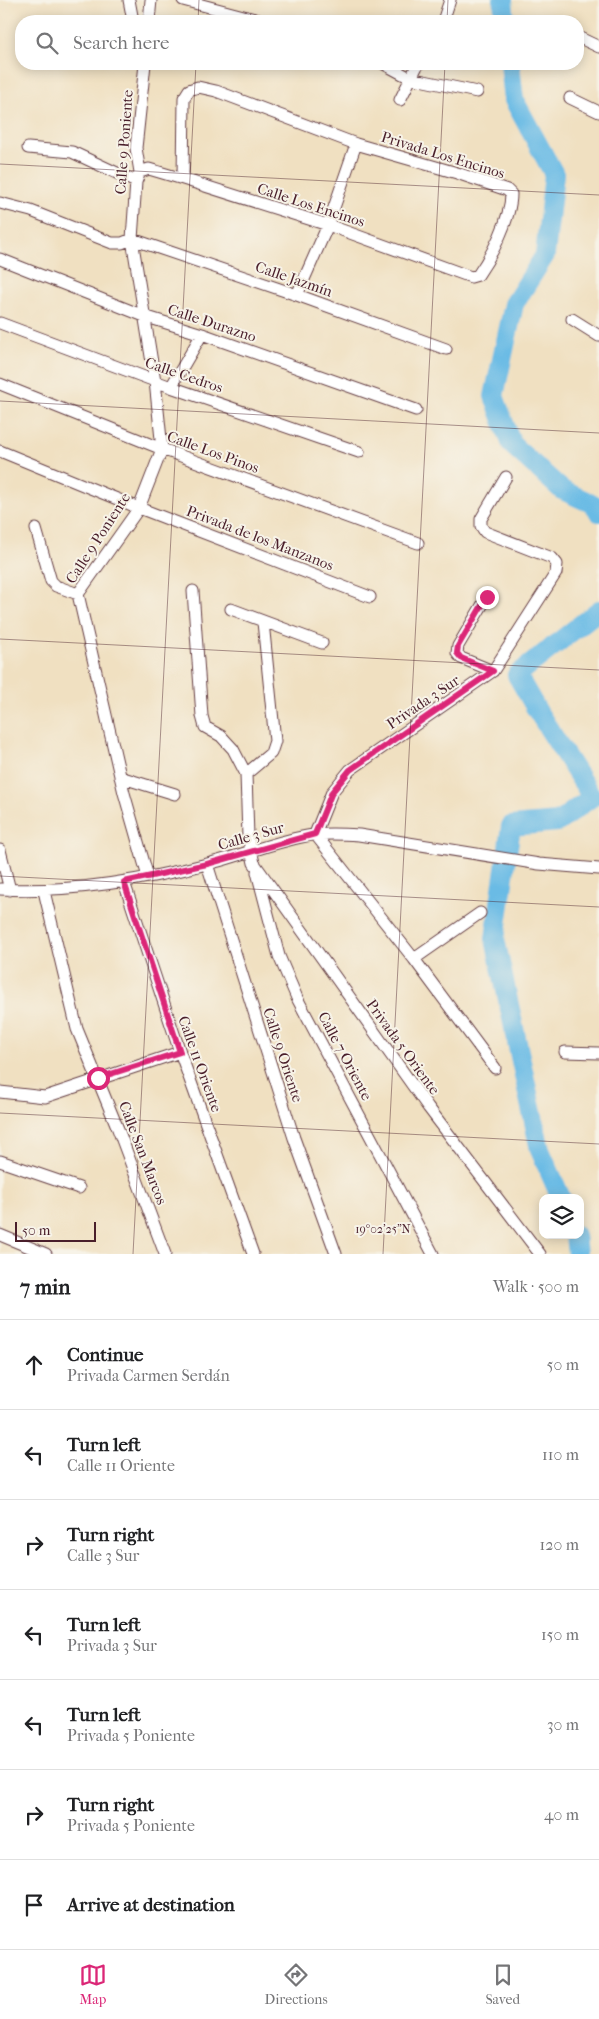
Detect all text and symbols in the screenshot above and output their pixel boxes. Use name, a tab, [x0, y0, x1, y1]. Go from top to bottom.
search box	[15, 15, 584, 70]
icon: search	[33, 29, 61, 57]
text: Search here	[73, 32, 169, 54]
street label: Calle 9 Poniente	[111, 88, 137, 195]
street label: Privada Los Encinos	[379, 128, 507, 182]
street label: Calle Los Encinos	[255, 179, 367, 231]
street label: Calle Jazmín	[253, 257, 335, 301]
street label: Calle Durazno	[165, 300, 259, 346]
street label: Calle Cedros	[143, 353, 226, 397]
street label: Calle Los Pinos	[165, 427, 262, 477]
street label: Calle 9 Poniente	[62, 489, 134, 587]
street label: Privada de los Manzanos	[184, 502, 337, 575]
route end	[476, 586, 499, 609]
street label: Privada 3 Sur	[383, 671, 463, 733]
street label: Calle 3 Sur	[216, 818, 287, 854]
street label: Privada 5 Oriente	[362, 996, 444, 1099]
street label: Calle 9 Oriente	[259, 1005, 307, 1105]
street label: Calle 7 Oriente	[314, 1009, 376, 1104]
street label: Calle 11 Oriente	[174, 1013, 226, 1115]
route start	[87, 1067, 110, 1090]
street label: Calle San Marcos	[115, 1099, 171, 1208]
map controls	[539, 1194, 584, 1239]
button: layers	[539, 1194, 584, 1239]
scale bar	[15, 1219, 96, 1242]
text: 50 m	[22, 1222, 50, 1239]
text: 19°02'25"N	[355, 1222, 411, 1236]
text: 7 min	[20, 1275, 71, 1299]
text: Walk · 500 m	[493, 1277, 579, 1296]
text: Continue	[67, 1344, 143, 1366]
icon: ahead	[20, 1351, 48, 1379]
text: 50 m	[547, 1355, 579, 1374]
text: Privada Carmen Serdán	[67, 1366, 230, 1385]
text: Turn left	[67, 1434, 141, 1456]
icon: left	[20, 1441, 48, 1469]
text: 110 m	[542, 1445, 579, 1464]
text: Calle 11 Oriente	[67, 1456, 175, 1475]
text: Turn right	[67, 1524, 154, 1546]
icon: right	[20, 1531, 48, 1559]
text: 120 m	[540, 1535, 579, 1554]
text: Calle 3 Sur	[67, 1546, 139, 1565]
text: Turn left	[67, 1614, 141, 1636]
icon: left	[20, 1621, 48, 1649]
text: 150 m	[541, 1625, 579, 1644]
text: Privada 3 Sur	[67, 1636, 157, 1655]
text: Turn left	[67, 1704, 141, 1726]
icon: left	[20, 1711, 48, 1739]
text: 30 m	[547, 1715, 579, 1734]
text: Privada 5 Poniente	[67, 1726, 195, 1745]
text: Turn right	[67, 1794, 154, 1816]
icon: right	[20, 1801, 48, 1829]
text: 40 m	[544, 1805, 579, 1824]
text: Privada 5 Poniente	[67, 1816, 195, 1835]
icon: arrive	[20, 1891, 48, 1919]
text: Arrive at destination	[67, 1894, 235, 1916]
tab: Map	[79, 1961, 107, 2008]
tab: Directions	[265, 1961, 328, 2008]
tab: Saved	[485, 1961, 520, 2008]

